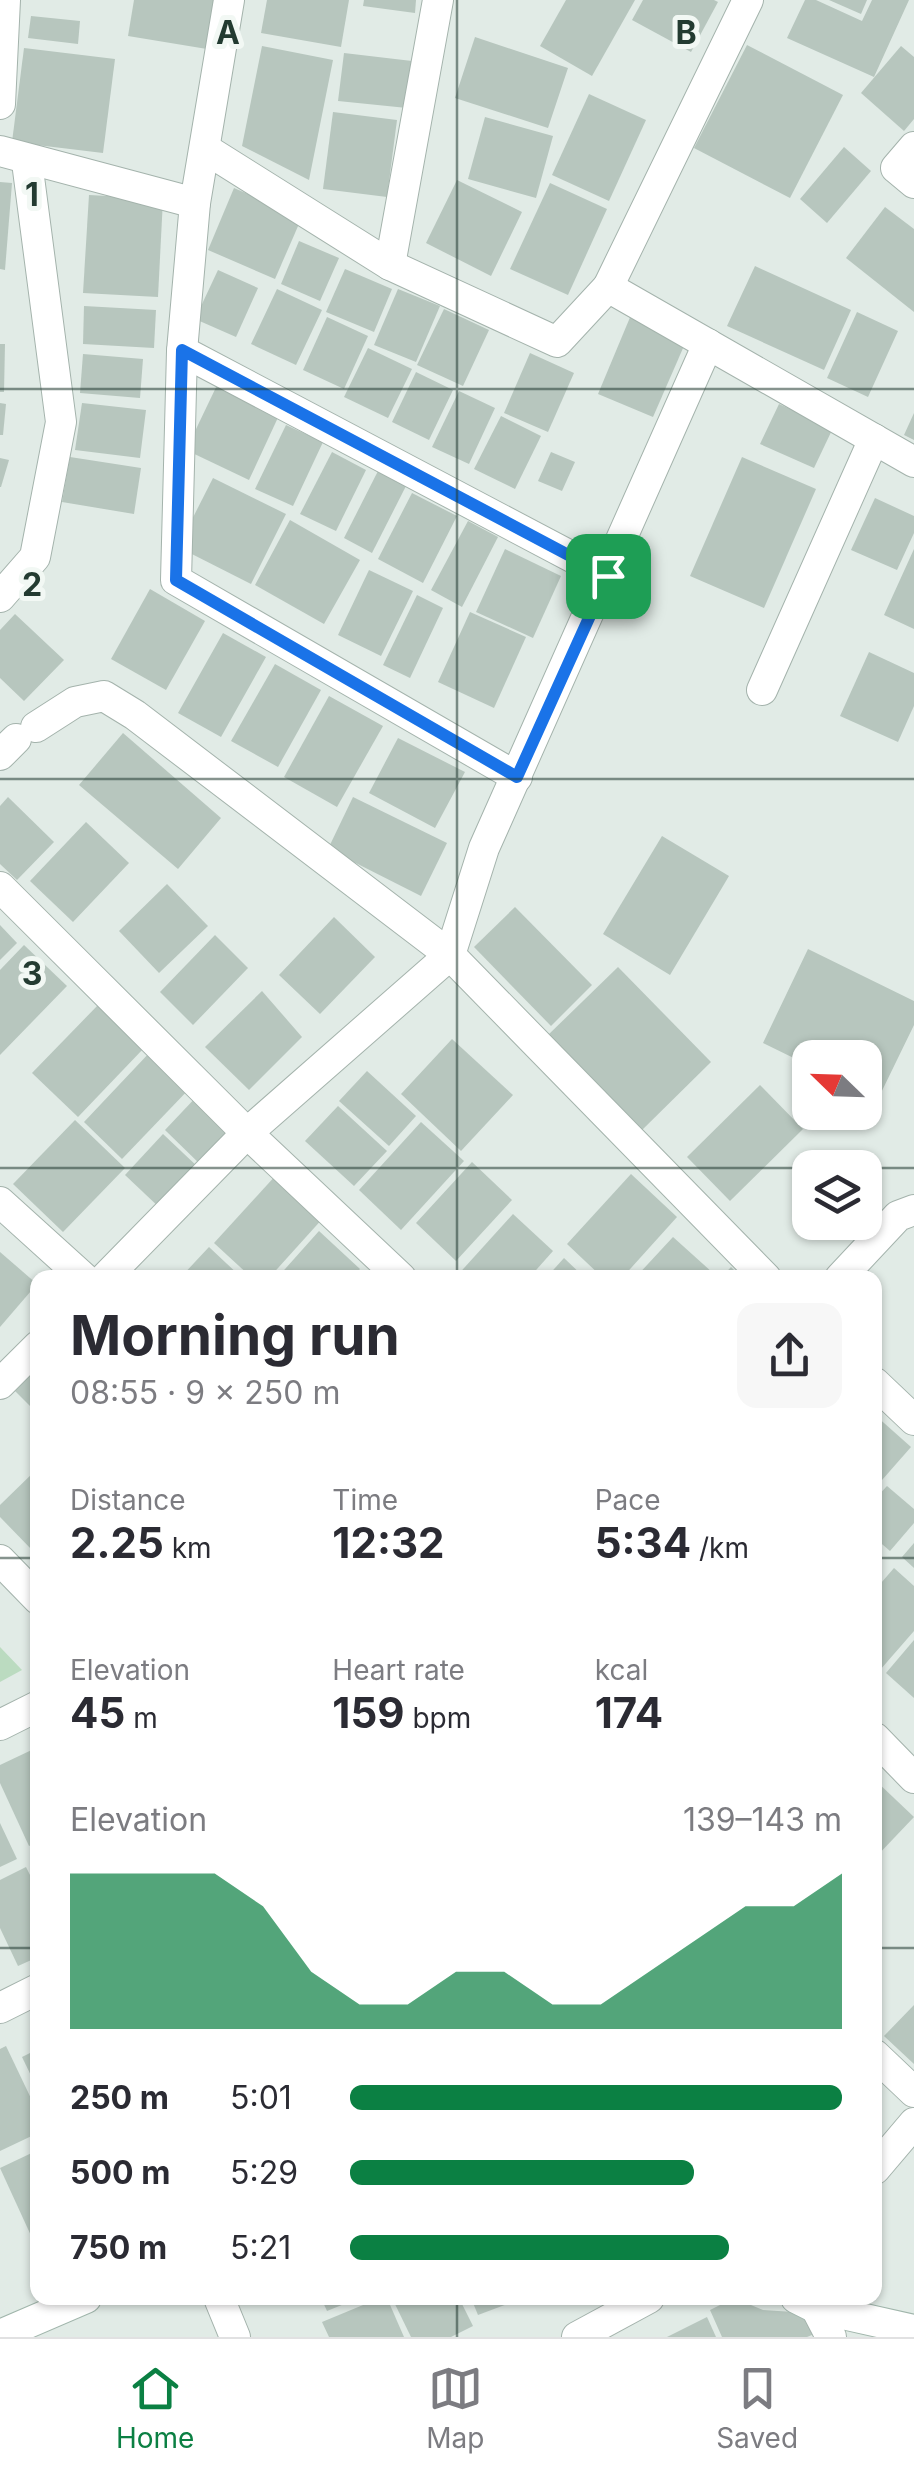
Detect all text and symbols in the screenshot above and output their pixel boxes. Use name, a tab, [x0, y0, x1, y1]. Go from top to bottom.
text: A	[216, 13, 240, 52]
text: B	[675, 13, 697, 52]
text: 1	[25, 175, 39, 214]
pin	[566, 534, 651, 619]
icon: arrive	[581, 549, 636, 604]
text: 2	[22, 565, 42, 604]
text: 3	[22, 954, 42, 993]
north arrow	[792, 1040, 882, 1130]
map controls	[792, 1040, 882, 1240]
button: layers	[792, 1150, 882, 1240]
text: Morning run	[70, 1302, 400, 1368]
button: share	[737, 1303, 842, 1408]
text: 08:55 · 9 × 250 m	[70, 1373, 341, 1412]
text: Distance	[70, 1483, 186, 1517]
text: Time	[332, 1483, 398, 1517]
text: Pace	[595, 1483, 661, 1517]
text: 2.25	[70, 1517, 164, 1568]
text: 12:32	[332, 1517, 445, 1568]
text: 5:34	[595, 1517, 691, 1568]
text: km	[164, 1531, 212, 1565]
text: /km	[691, 1531, 749, 1565]
text: Elevation	[70, 1653, 190, 1687]
text: Heart rate	[332, 1653, 465, 1687]
text: kcal	[595, 1653, 648, 1687]
text: 45	[70, 1687, 125, 1738]
text: 159	[332, 1687, 405, 1738]
text: 174	[595, 1687, 663, 1738]
text: m	[125, 1701, 158, 1735]
text: bpm	[405, 1701, 471, 1735]
text: Elevation	[70, 1800, 207, 1839]
text: 139–143 m	[683, 1800, 842, 1839]
text: 250 m	[70, 2078, 169, 2117]
text: 5:01	[230, 2078, 292, 2117]
text: 500 m	[70, 2153, 170, 2192]
text: 5:29	[230, 2153, 298, 2192]
text: 750 m	[70, 2228, 167, 2267]
text: 5:21	[230, 2228, 291, 2267]
tab: Home	[116, 2361, 194, 2455]
tab: Map	[426, 2361, 484, 2455]
tab: Saved	[716, 2361, 798, 2455]

